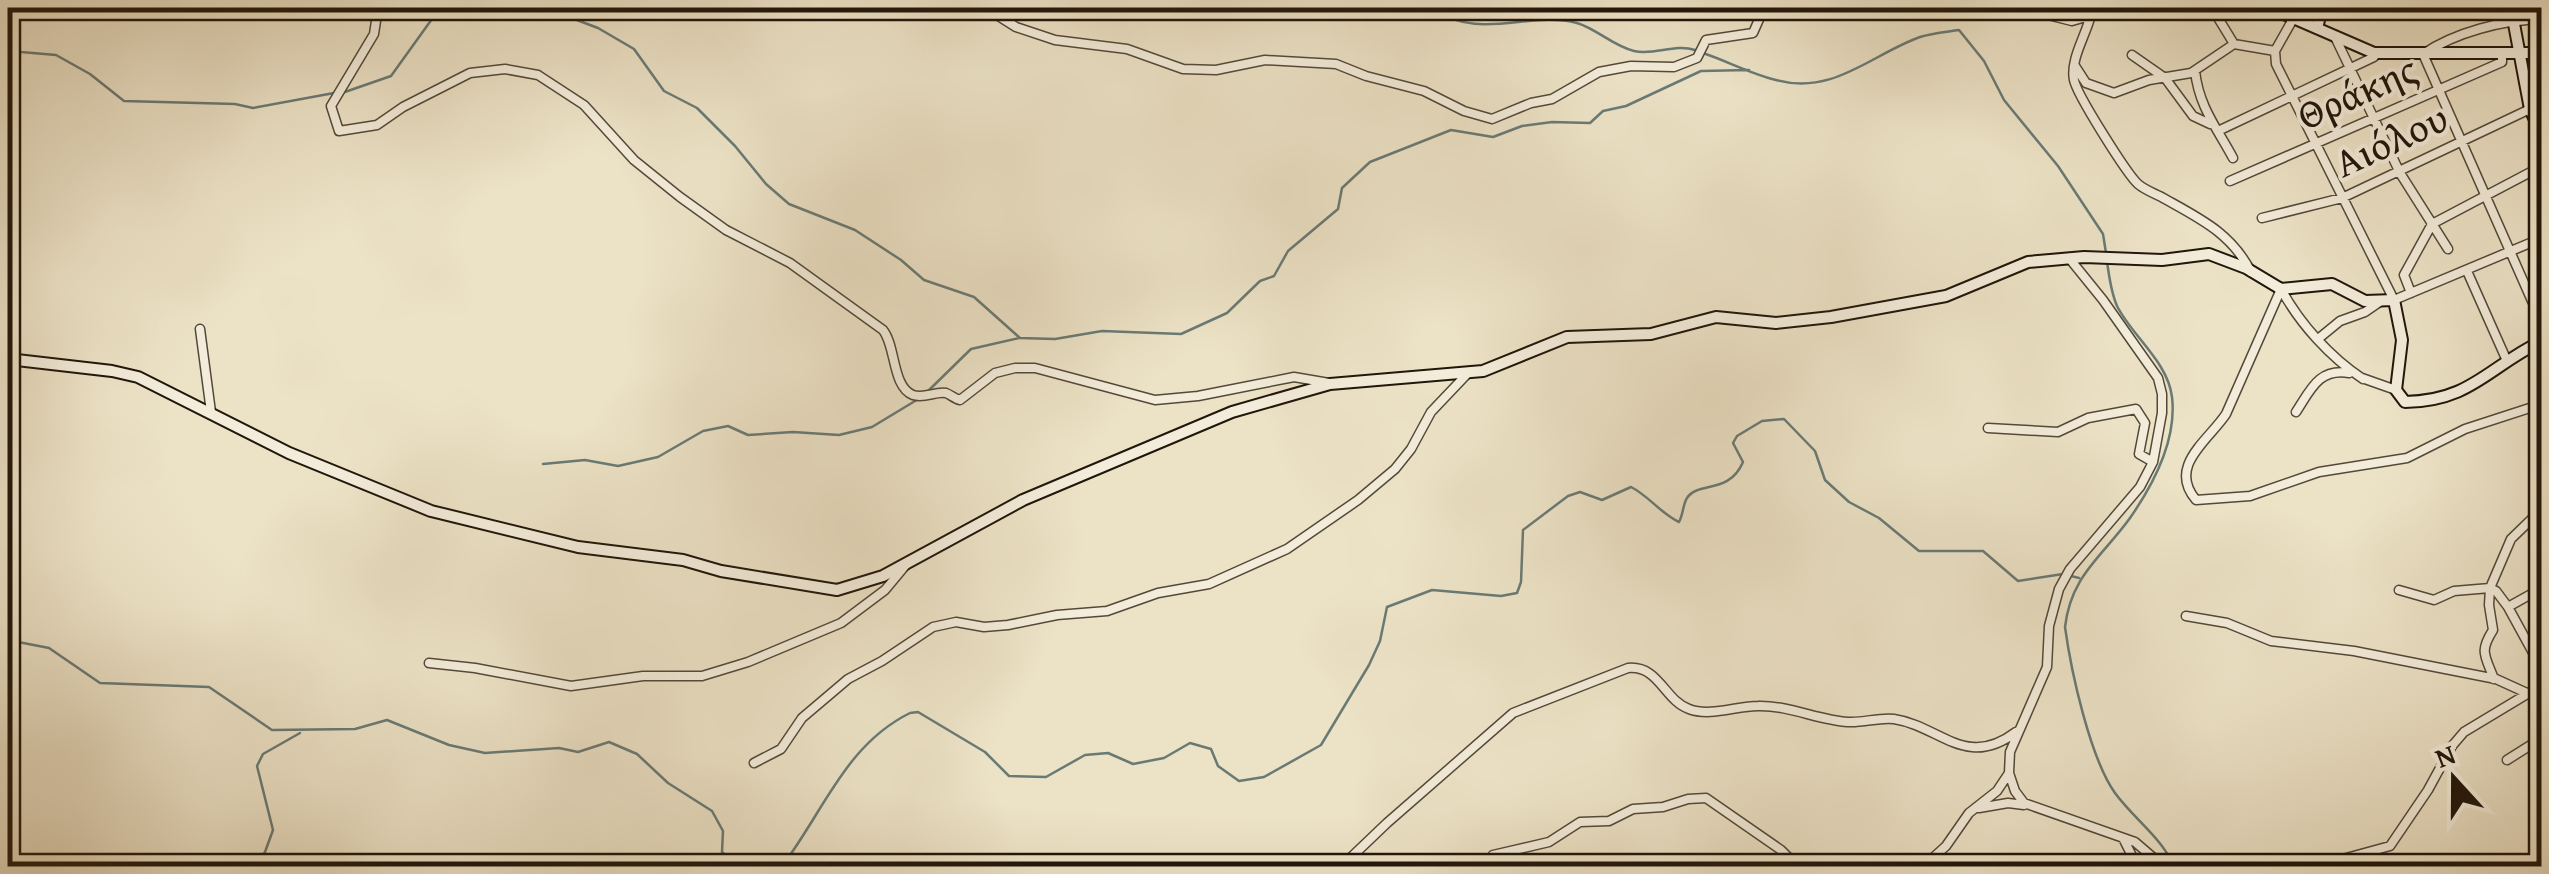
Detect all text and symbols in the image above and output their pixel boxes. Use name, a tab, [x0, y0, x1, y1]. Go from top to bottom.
street label: Θράκης	[2287, 39, 2426, 144]
street label: Αιόλου	[2324, 88, 2457, 191]
north arrow	[2404, 729, 2504, 829]
text: N	[2429, 733, 2461, 778]

